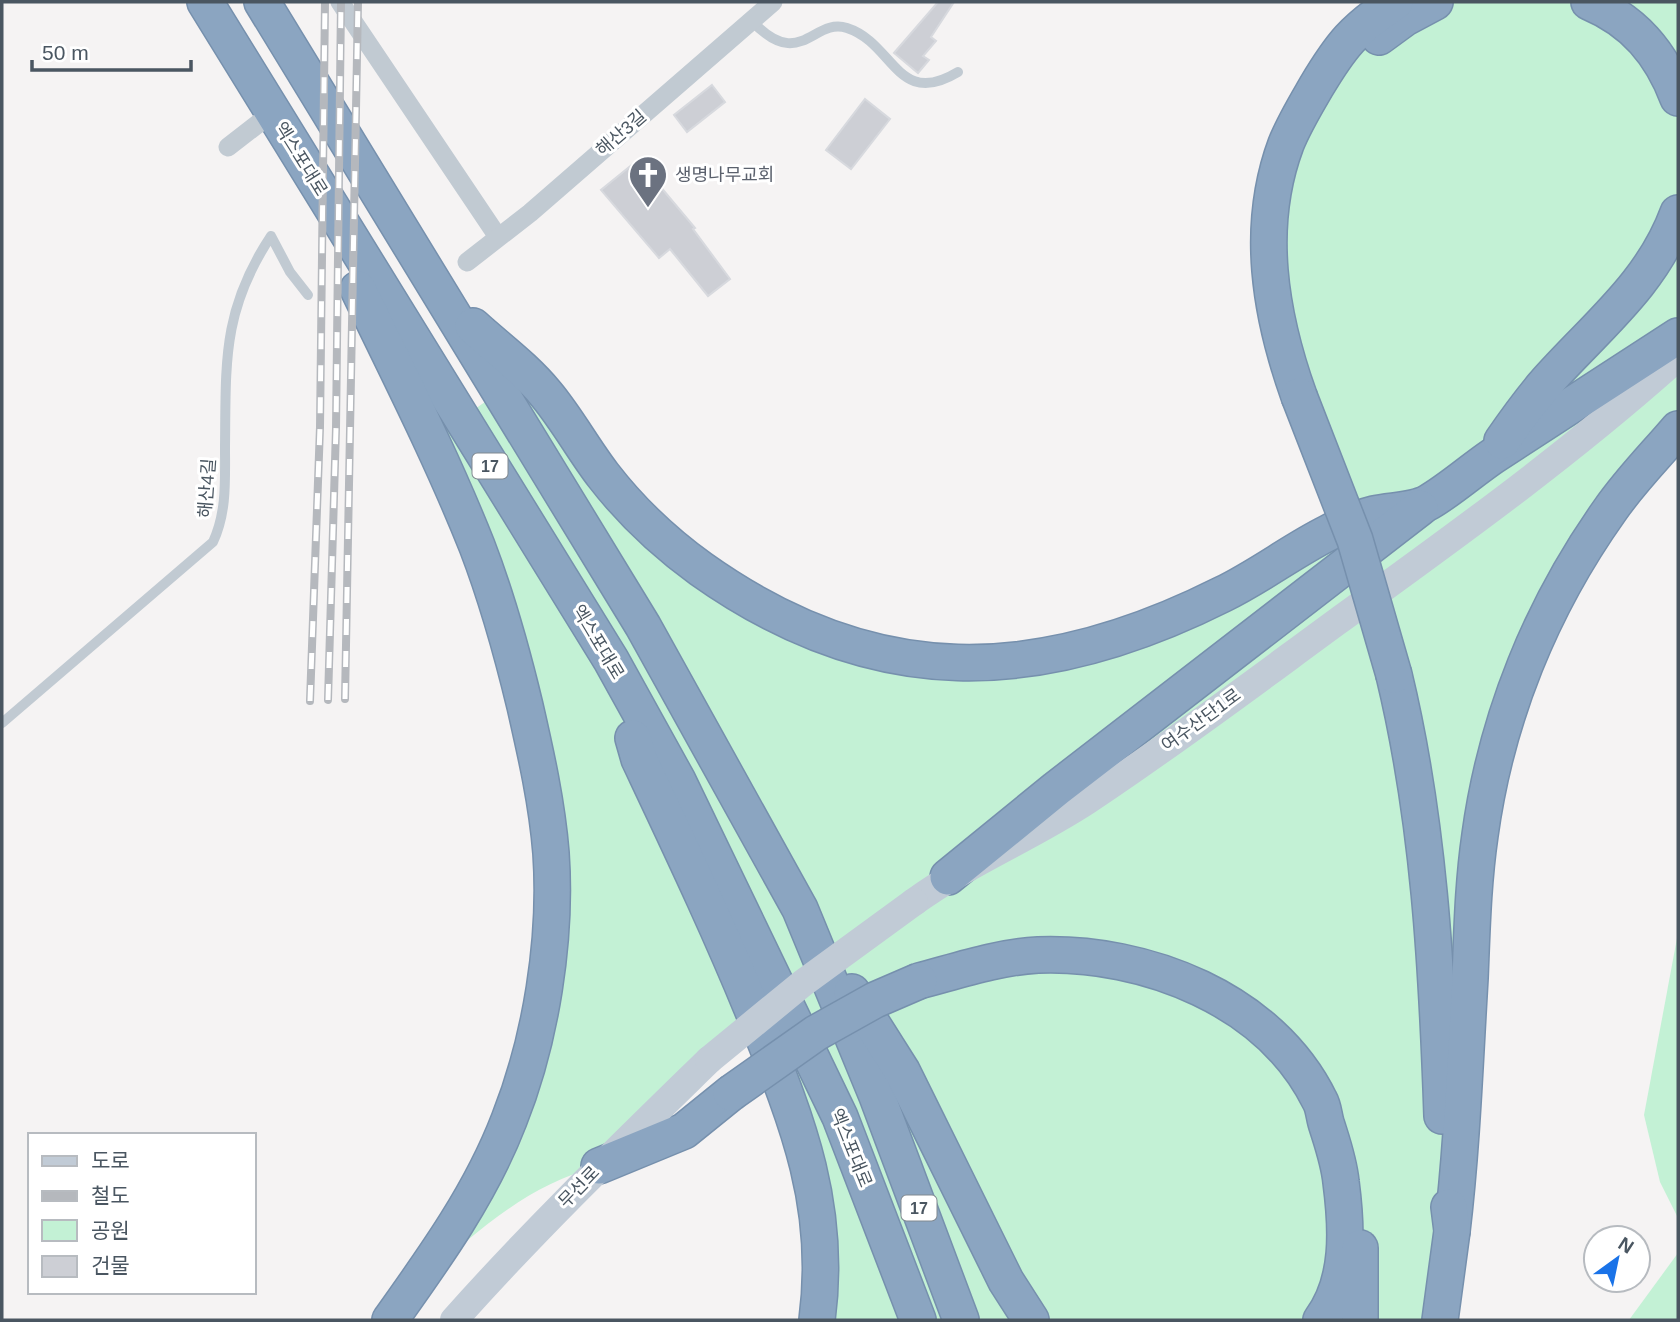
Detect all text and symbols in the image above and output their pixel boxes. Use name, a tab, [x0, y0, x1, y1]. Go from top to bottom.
scale bar	[32, 28, 191, 72]
text: 50 m	[42, 41, 89, 64]
street label: 해산3길	[592, 106, 650, 160]
street label: 엑스포대로	[271, 119, 331, 199]
church icon: 생명나무교회	[627, 154, 669, 209]
place label: 생명나무교회	[675, 165, 774, 185]
road number: 17	[472, 453, 508, 478]
street label: 해산4길	[195, 458, 219, 518]
street label: 엑스포대로	[568, 601, 628, 683]
street label: 여수산단1로	[1158, 685, 1244, 755]
street label: 엑스포대로	[826, 1106, 876, 1190]
legend	[28, 1133, 256, 1294]
text: 도로	[91, 1149, 130, 1172]
street label: 무선로	[555, 1162, 603, 1212]
text: 철도	[91, 1184, 130, 1207]
road number: 17	[902, 1196, 936, 1220]
text: 공원	[91, 1219, 130, 1242]
north arrow	[1582, 1224, 1652, 1294]
text: N	[1615, 1233, 1637, 1258]
text: 건물	[91, 1254, 130, 1277]

